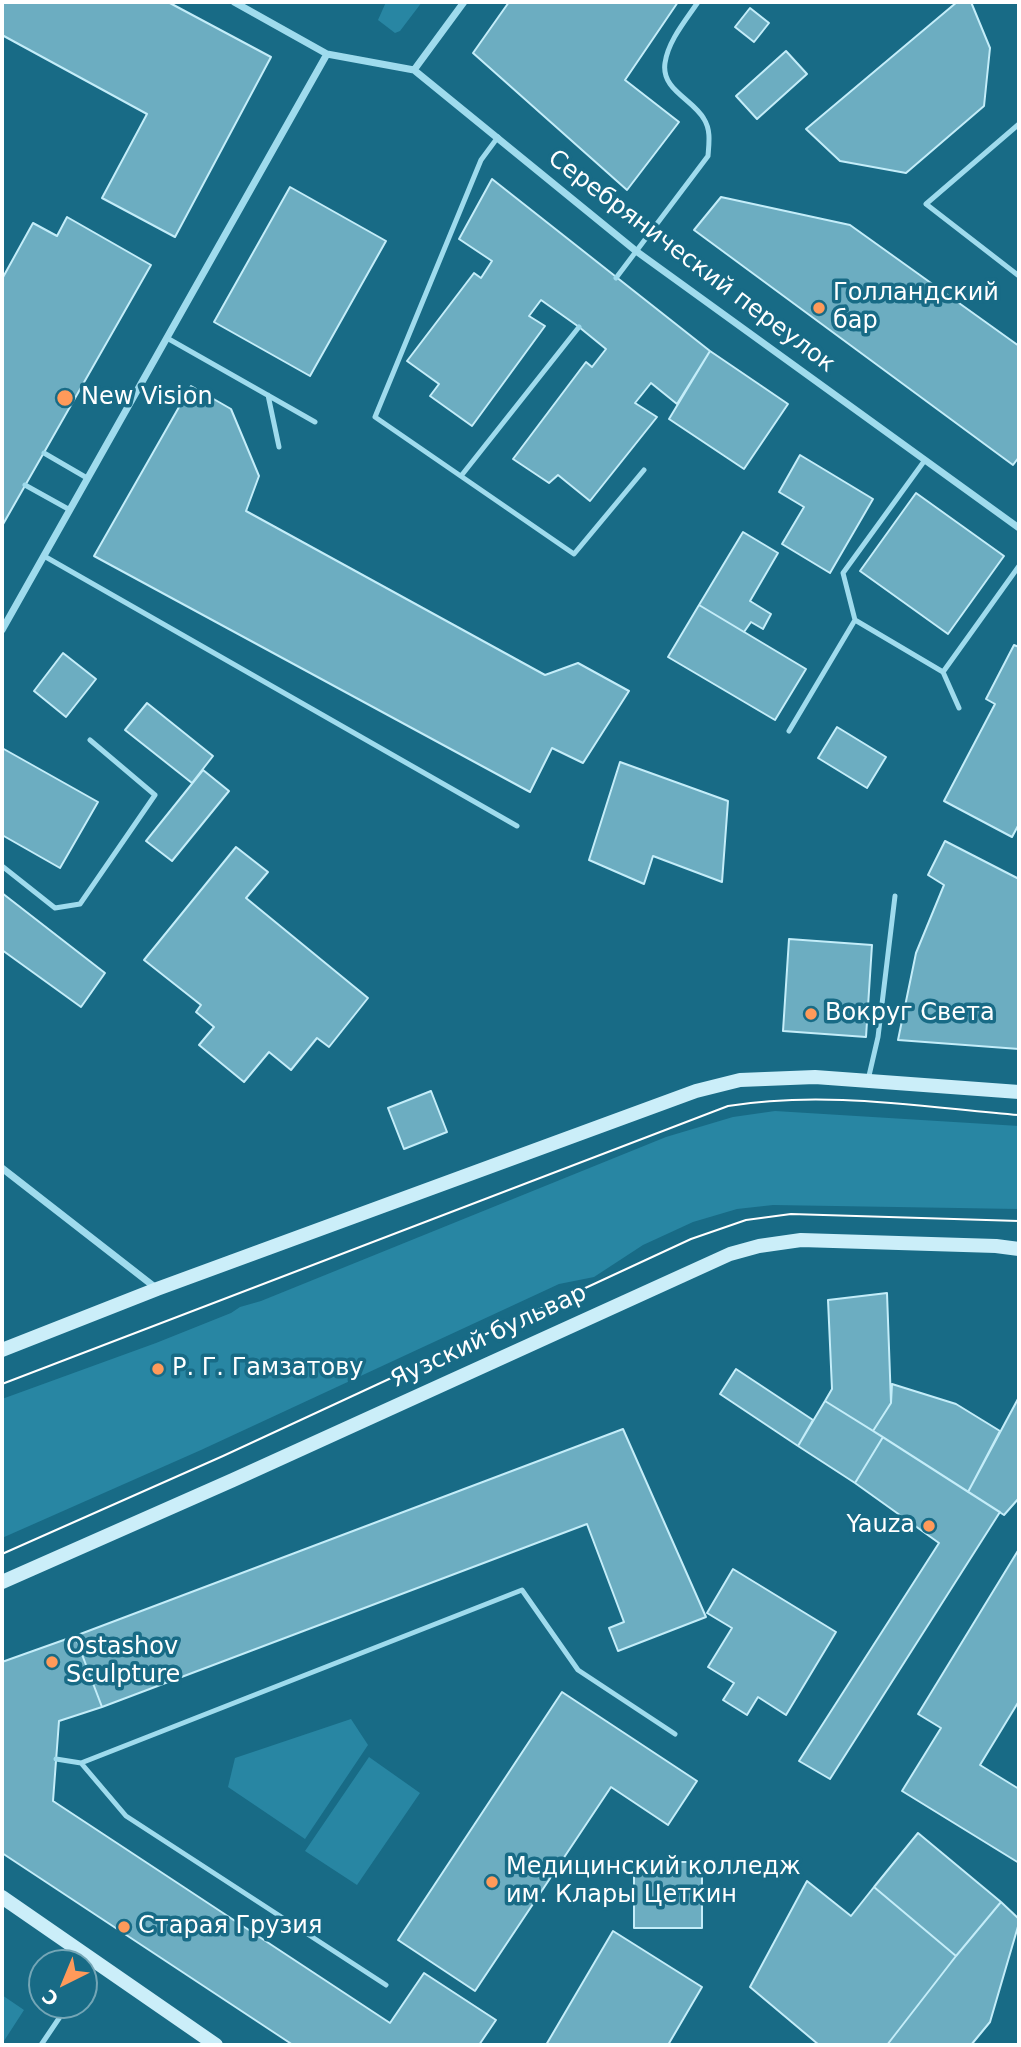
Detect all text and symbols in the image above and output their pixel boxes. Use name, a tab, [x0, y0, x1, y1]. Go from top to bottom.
street label: Серебрянический переулок	[542, 145, 840, 379]
place label: Голландский бар	[833, 280, 999, 336]
marker: Голландский бар	[811, 300, 827, 316]
place label: New Vision	[81, 384, 213, 412]
marker: New Vision	[55, 388, 75, 408]
place label: Вокруг Света	[825, 1000, 995, 1028]
marker: Вокруг Света	[803, 1006, 819, 1022]
street label: Яузский бульвар	[387, 1279, 591, 1395]
place label: Р. Г. Гамзатову	[172, 1355, 364, 1383]
marker: Р. Г. Гамзатову	[150, 1361, 166, 1377]
place label: Yauza	[846, 1512, 915, 1540]
marker: Yauza	[921, 1518, 937, 1534]
place label: Ostashov Sculpture	[66, 1634, 180, 1690]
marker: Ostashov Sculpture	[44, 1654, 60, 1670]
place label: Медицинский колледж им. Клары Цеткин	[506, 1854, 801, 1910]
marker: Медицинский колледж им. Клары Цеткин	[484, 1874, 500, 1890]
place label: Старая Грузия	[138, 1913, 322, 1941]
marker: Старая Грузия	[116, 1919, 132, 1935]
north arrow	[28, 1949, 98, 2019]
text: С	[37, 1985, 63, 2011]

